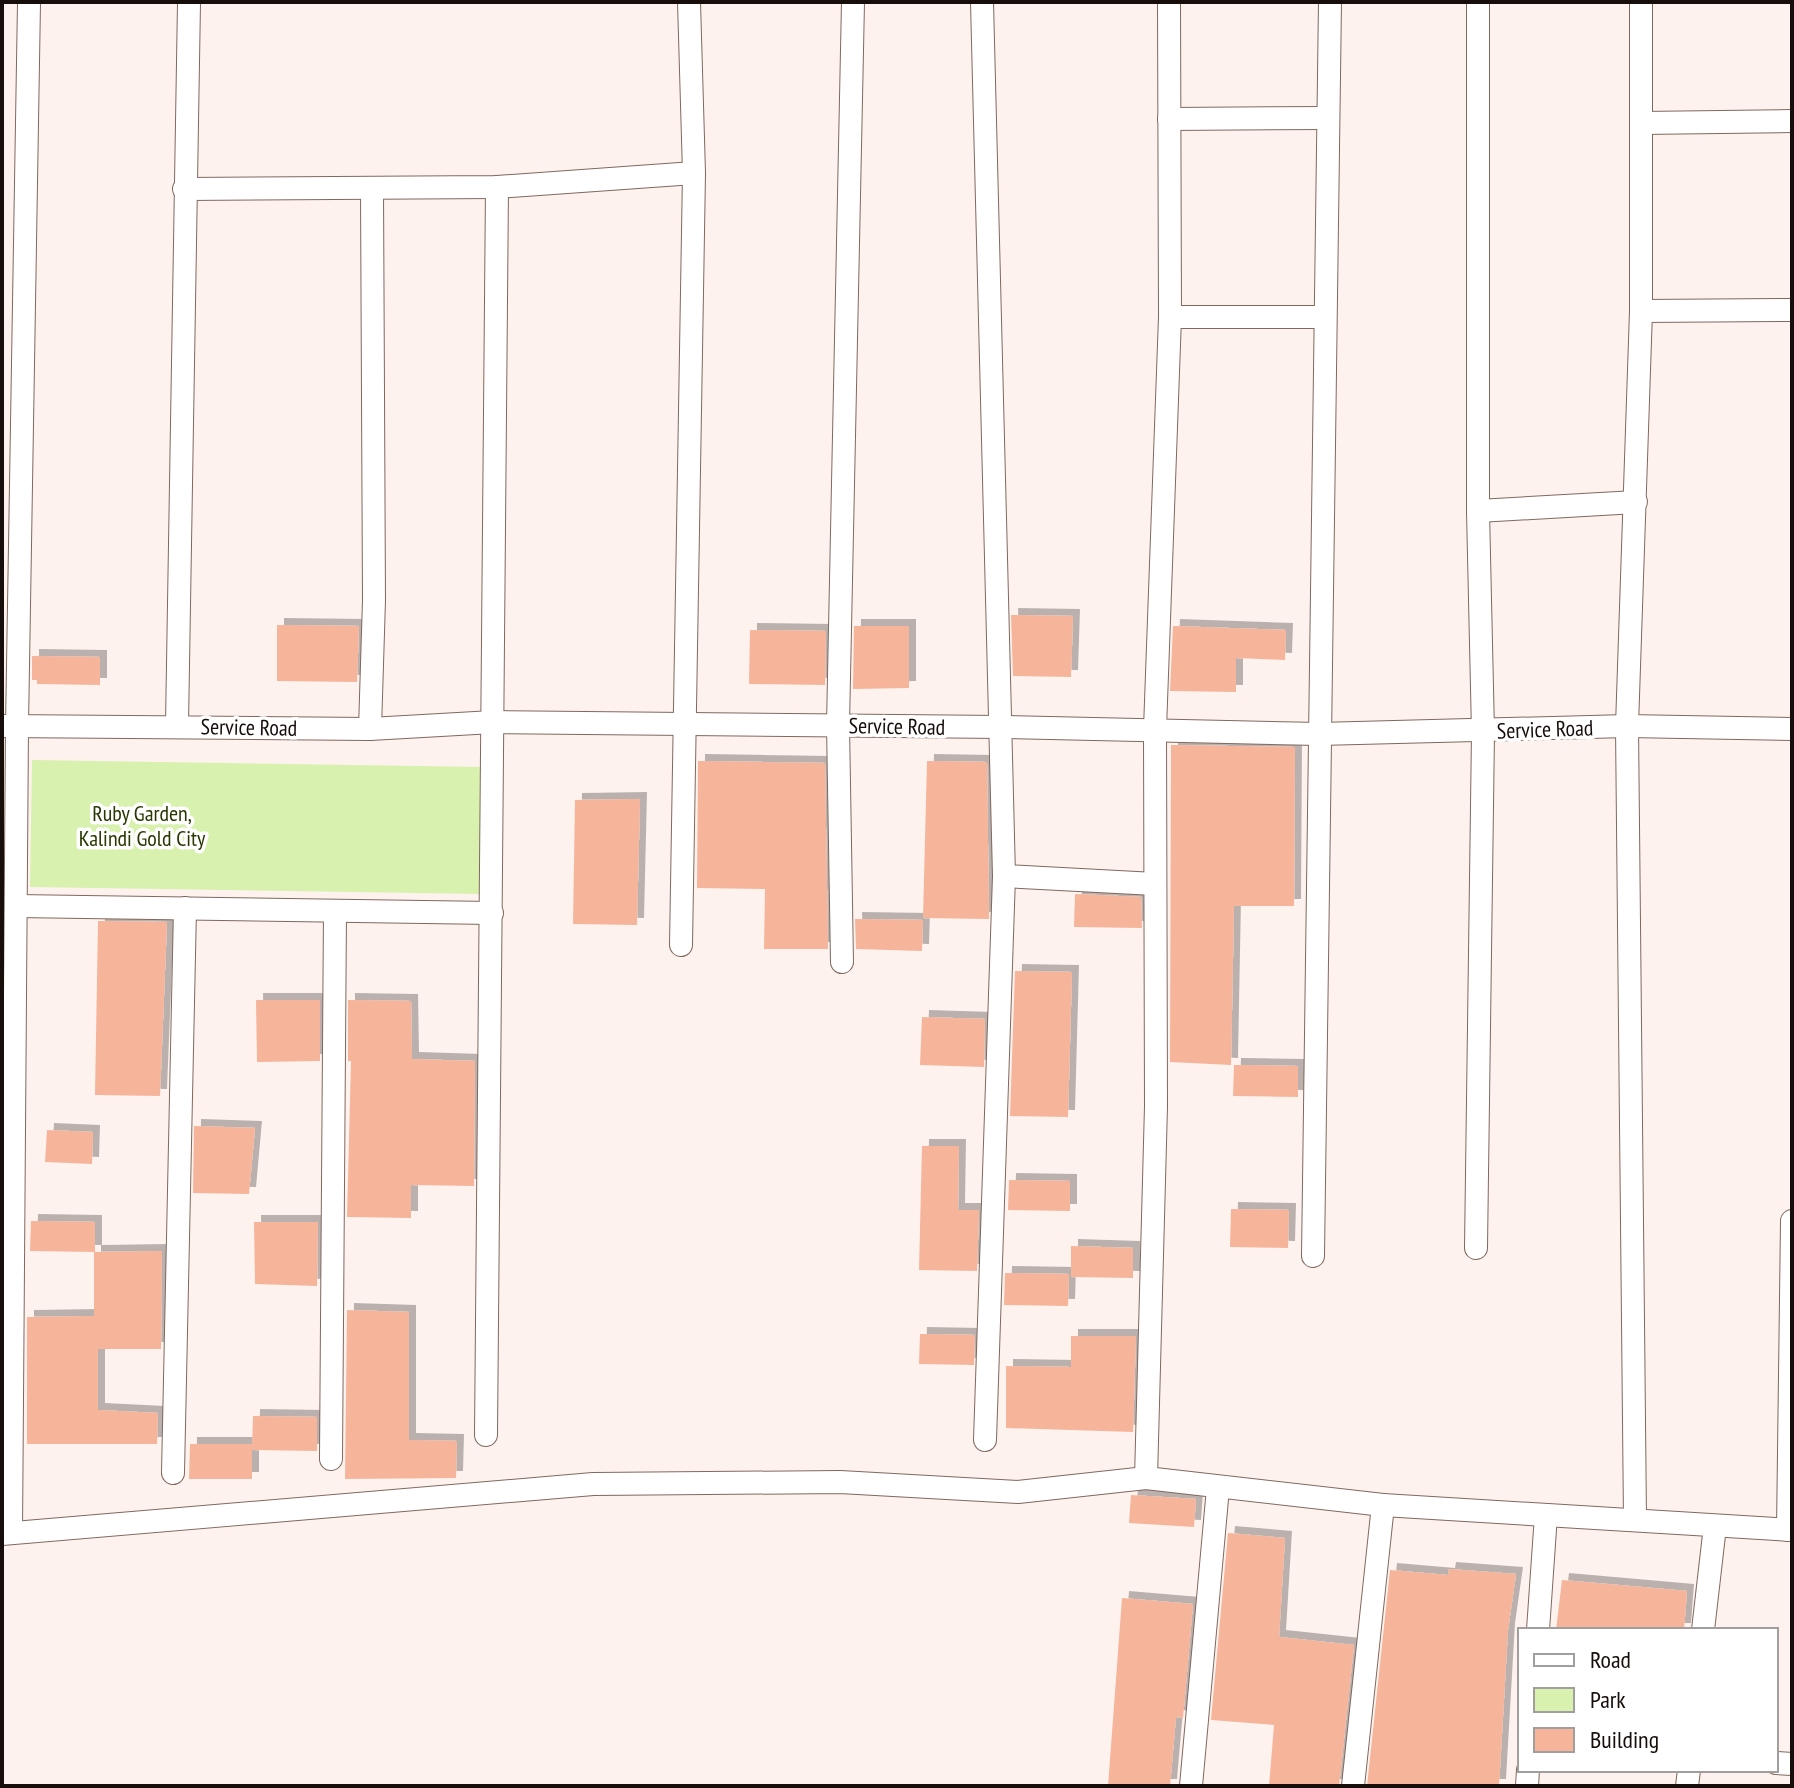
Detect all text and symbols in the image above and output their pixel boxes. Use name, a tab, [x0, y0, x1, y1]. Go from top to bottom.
street label: Service Road	[848, 711, 946, 741]
street label: Service Road	[200, 712, 298, 742]
street label: Service Road	[1496, 713, 1594, 745]
park label: Ruby Garden, Kalindi Gold City	[79, 799, 206, 852]
legend	[1518, 1628, 1778, 1772]
text: Road	[1590, 1644, 1631, 1675]
text: Park	[1590, 1684, 1626, 1715]
text: Building	[1590, 1724, 1659, 1755]

